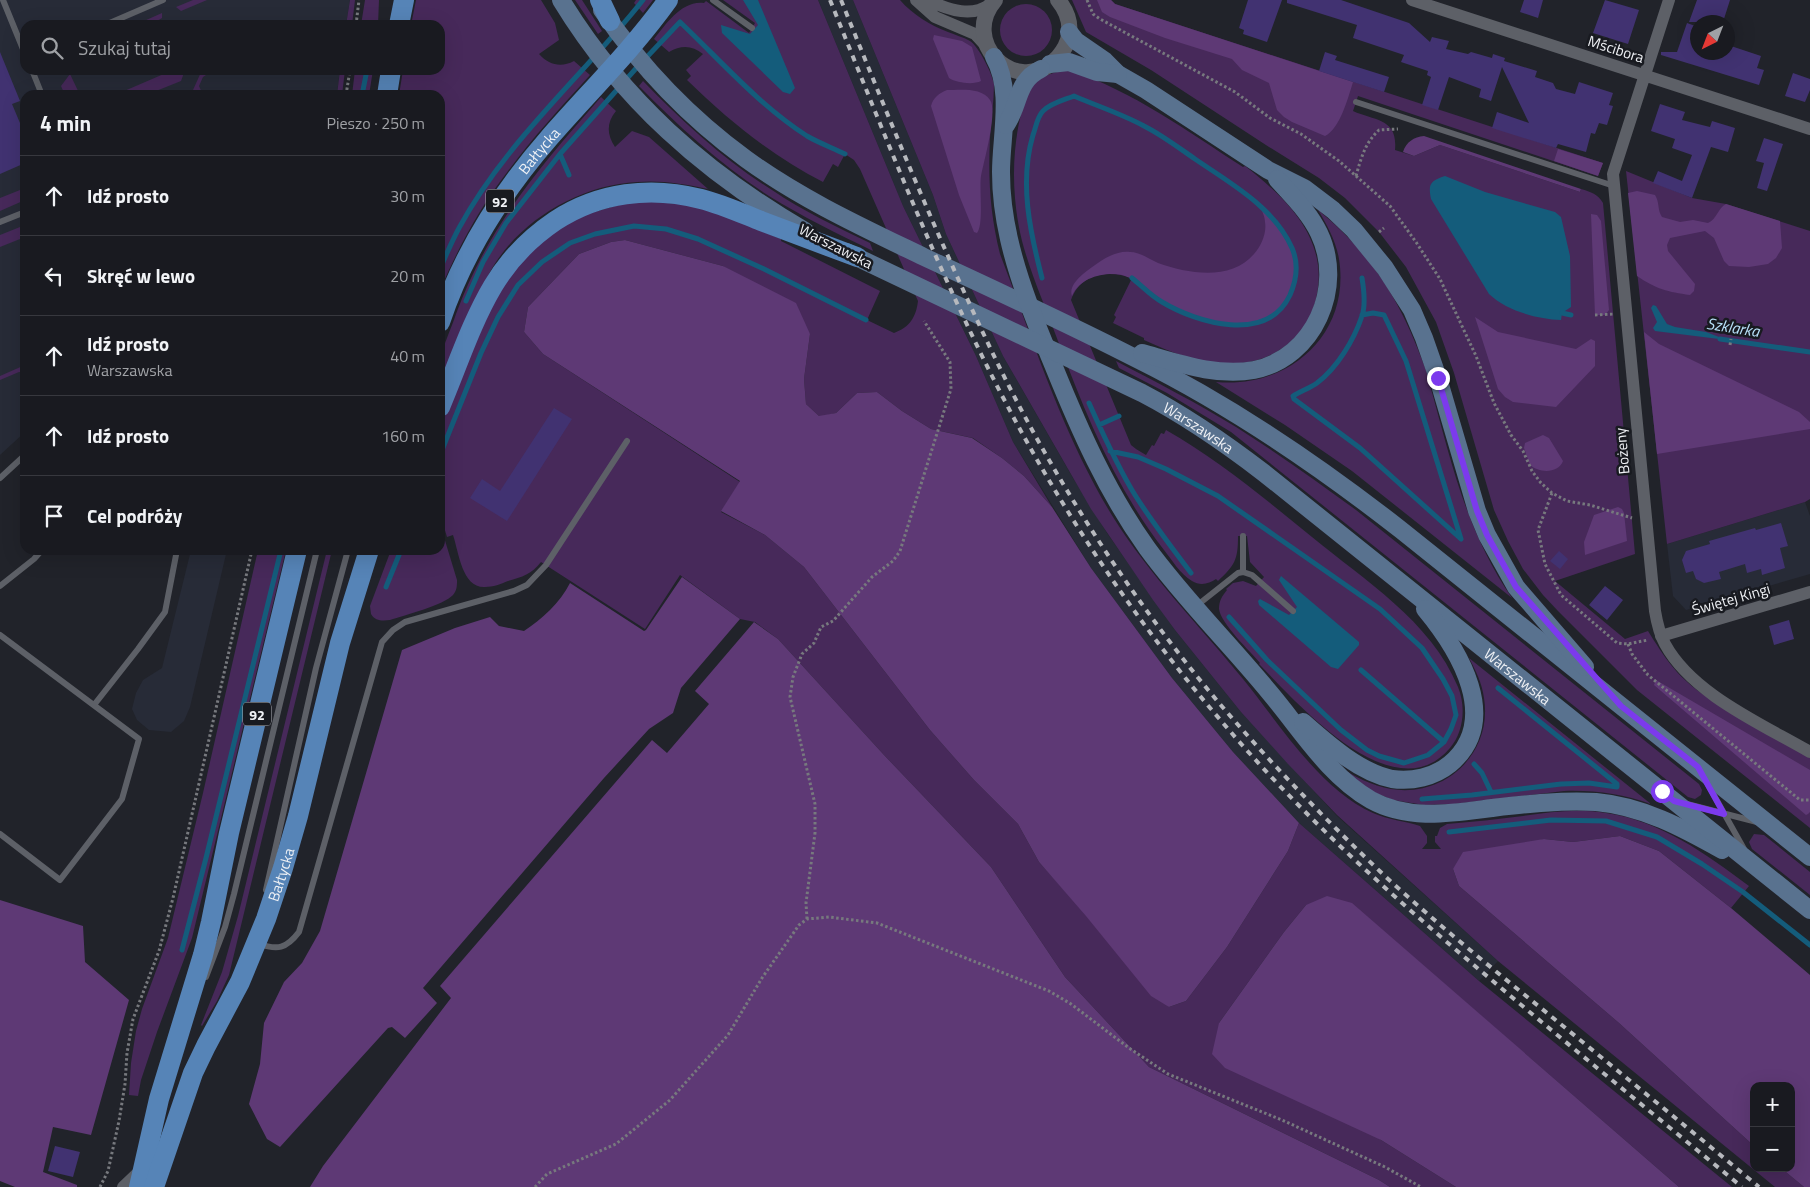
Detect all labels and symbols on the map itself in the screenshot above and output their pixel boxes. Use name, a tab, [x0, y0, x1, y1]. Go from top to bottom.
north arrow	[1690, 15, 1735, 60]
street label: Mścibora	[1585, 29, 1648, 69]
street label: Bałtycka	[512, 122, 565, 179]
road number: 92	[486, 190, 514, 212]
street label: Warszawska	[795, 218, 877, 275]
water label: Szklarka	[1705, 311, 1762, 343]
route end	[1427, 367, 1450, 390]
street label: Warszawska	[1159, 396, 1239, 459]
street label: Bożeny	[1609, 427, 1635, 475]
street label: Świętej Kingi	[1689, 577, 1773, 621]
street label: Warszawska	[1479, 642, 1557, 710]
road number: 92	[243, 702, 271, 726]
route start	[1651, 780, 1674, 803]
street label: Bałtycka	[261, 844, 300, 904]

